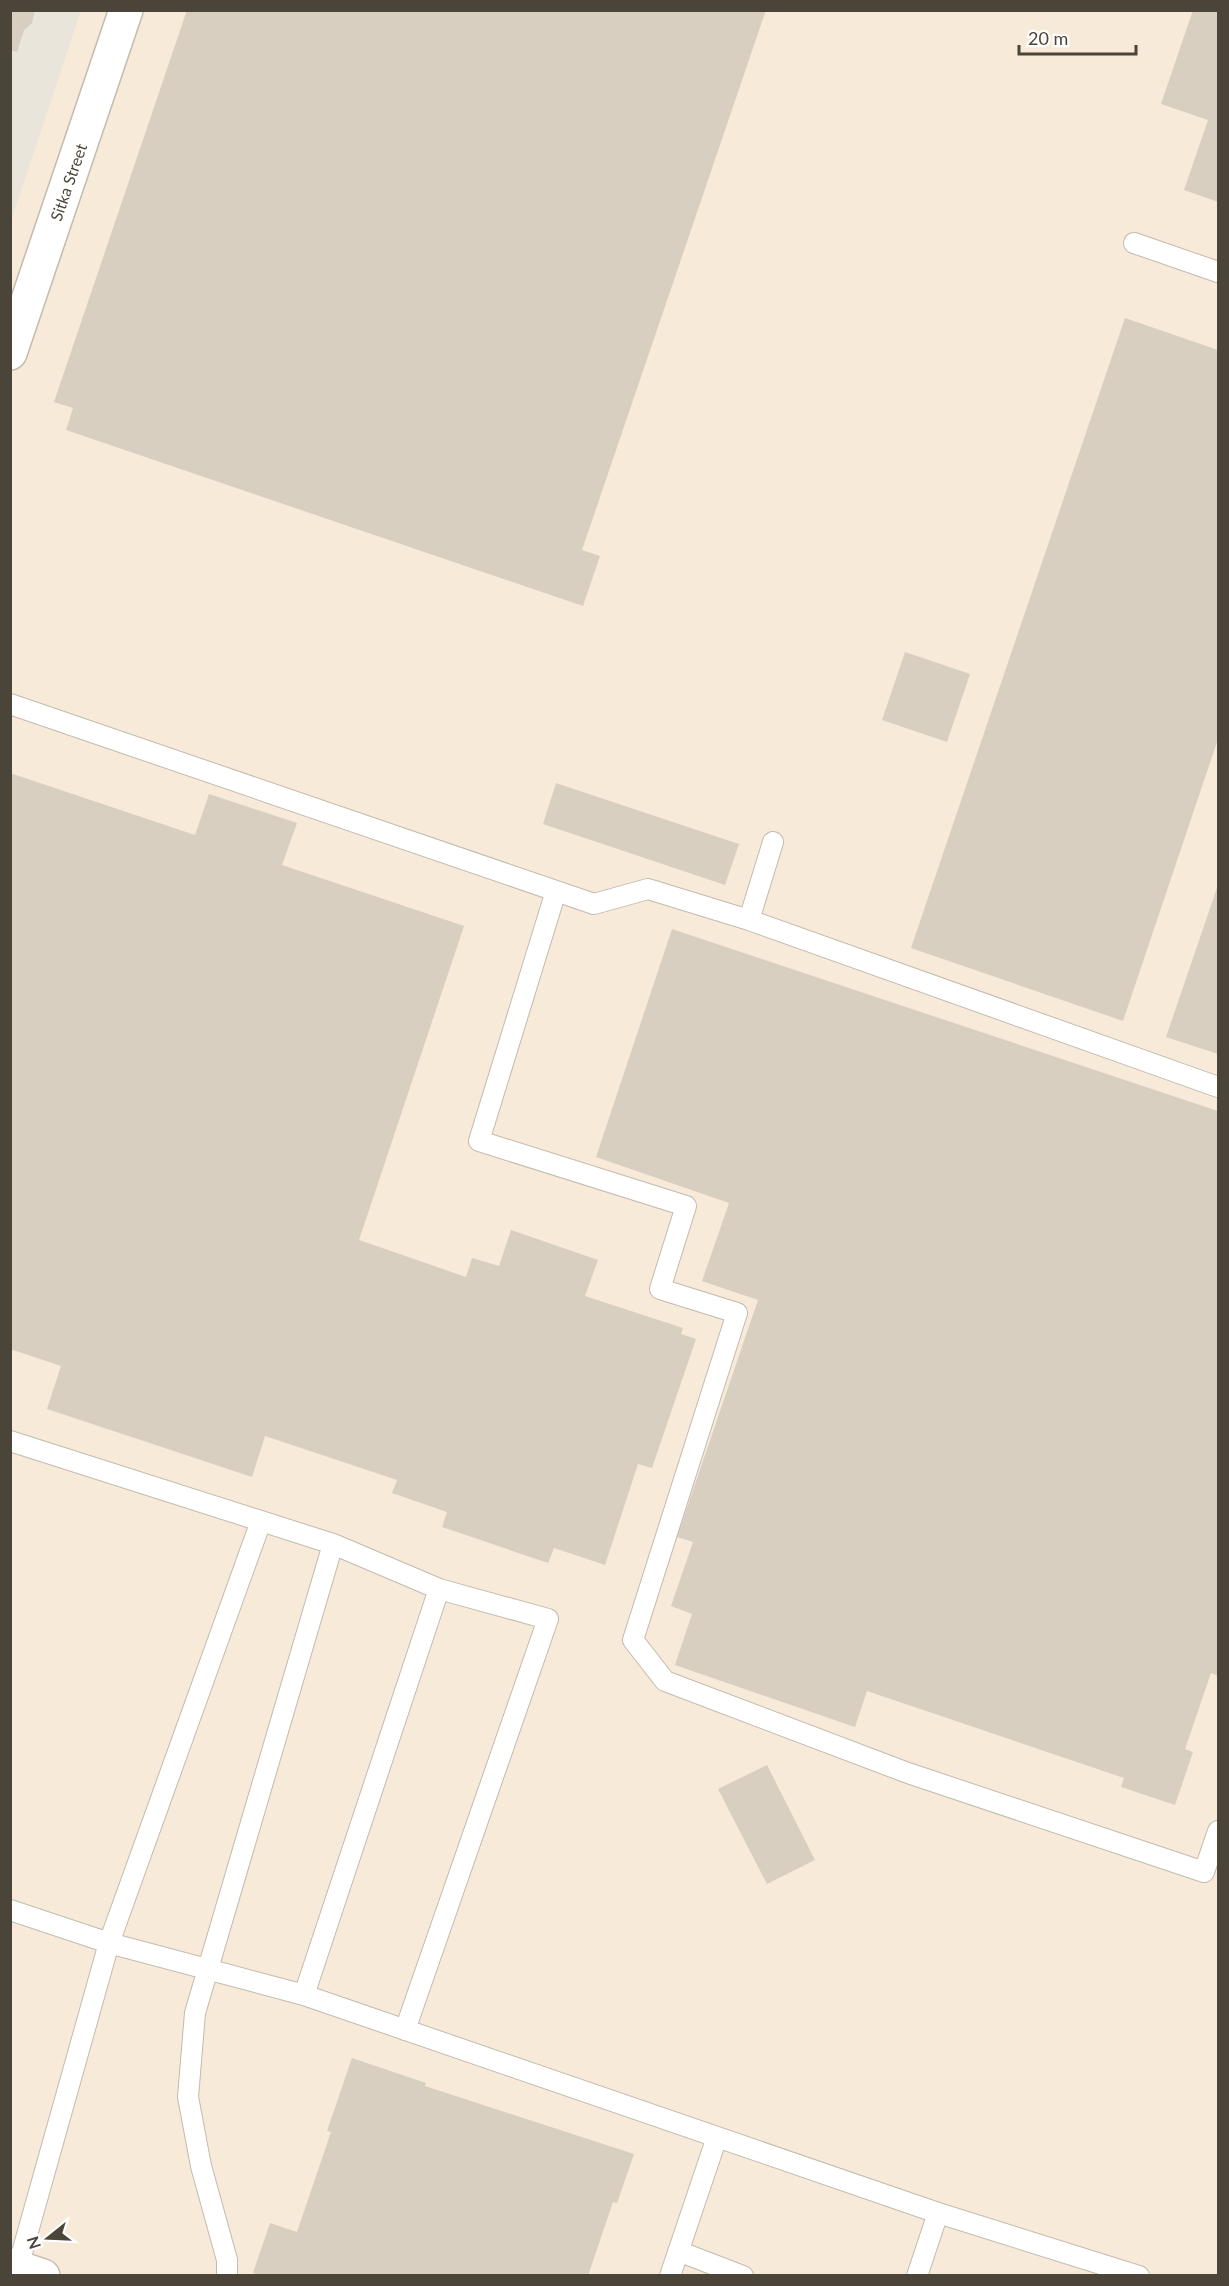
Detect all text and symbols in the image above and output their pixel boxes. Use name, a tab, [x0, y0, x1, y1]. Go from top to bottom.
scale bar	[1019, 18, 1136, 56]
text: 20 m	[1028, 27, 1068, 49]
street label: Sitka Street	[46, 141, 90, 223]
north arrow	[18, 2208, 78, 2268]
text: N	[22, 2234, 44, 2252]

